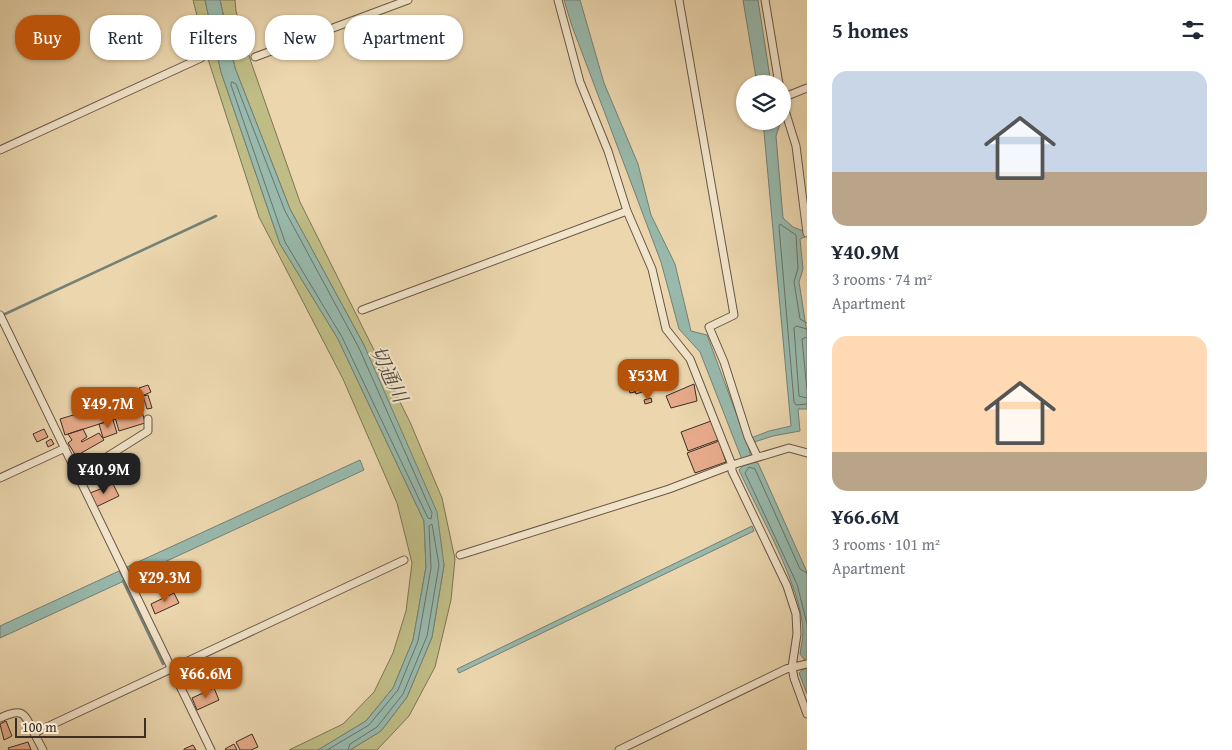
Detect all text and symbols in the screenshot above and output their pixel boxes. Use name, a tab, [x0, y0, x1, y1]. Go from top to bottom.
chip: Buy	[15, 15, 80, 60]
chip: Rent	[90, 15, 161, 60]
chip: Filters	[171, 15, 255, 60]
chip: New	[265, 15, 334, 60]
chip: Apartment	[344, 15, 463, 60]
text: 5 homes	[832, 15, 908, 46]
icon: filters	[1179, 16, 1207, 44]
map controls	[736, 75, 791, 130]
button: layers	[736, 75, 791, 130]
icon: home	[975, 103, 1065, 193]
text: ¥40.9M	[832, 236, 900, 267]
text: 3 rooms · 74 m²	[832, 267, 932, 291]
text: Apartment	[832, 291, 905, 315]
water label: 切通川	[364, 340, 416, 409]
pin: ¥53M	[618, 358, 678, 401]
text: ¥53M	[629, 363, 667, 387]
icon: home	[975, 368, 1065, 458]
pin: ¥49.7M	[67, 386, 149, 429]
text: ¥49.7M	[82, 391, 134, 415]
pin: ¥40.9M	[63, 452, 145, 495]
text: ¥40.9M	[78, 457, 130, 481]
text: ¥66.6M	[832, 501, 900, 532]
text: 3 rooms · 101 m²	[832, 532, 940, 556]
text: Apartment	[832, 556, 905, 580]
pin: ¥29.3M	[124, 560, 206, 603]
text: ¥29.3M	[139, 565, 191, 589]
pin: ¥66.6M	[165, 656, 247, 699]
text: ¥66.6M	[180, 661, 232, 685]
scale bar	[15, 715, 146, 738]
text: 100 m	[22, 717, 57, 737]

